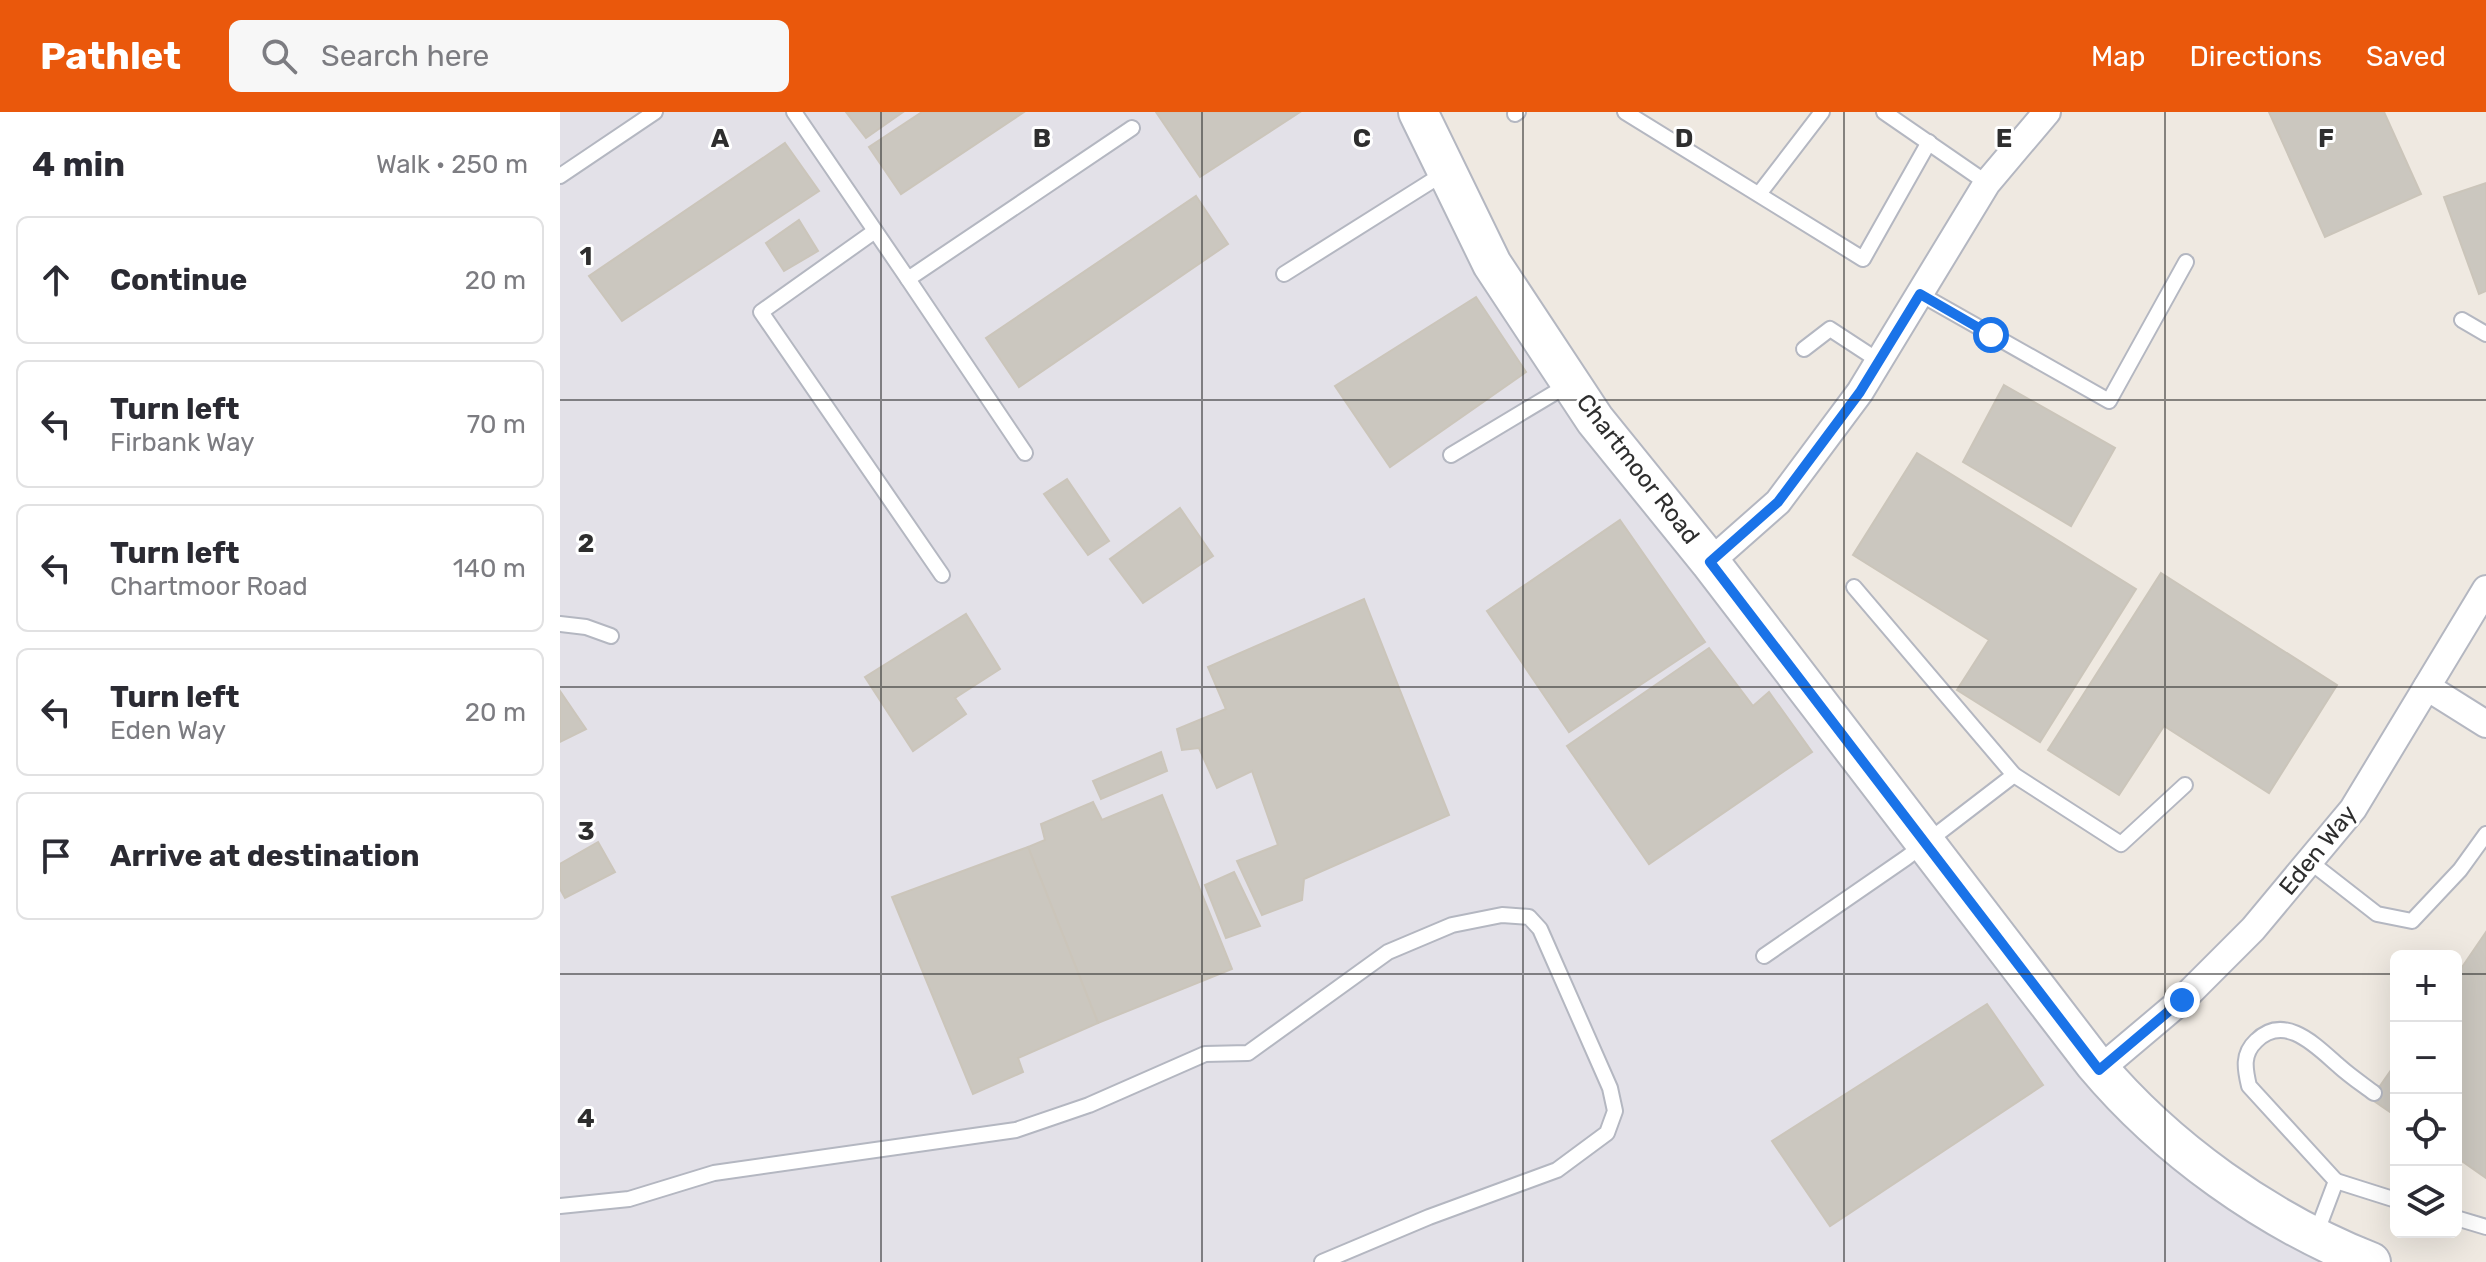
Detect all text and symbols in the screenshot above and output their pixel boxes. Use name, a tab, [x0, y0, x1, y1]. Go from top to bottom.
search box	[229, 20, 789, 92]
text: Pathlet	[40, 33, 181, 79]
icon: search	[257, 34, 301, 78]
text: Search here	[321, 38, 489, 74]
text: Map	[2091, 40, 2145, 73]
text: Directions	[2189, 40, 2322, 73]
text: Saved	[2366, 40, 2446, 73]
text: A	[711, 123, 730, 154]
text: B	[1033, 123, 1051, 154]
text: C	[1353, 123, 1371, 154]
text: D	[1675, 123, 1693, 154]
text: E	[1996, 123, 2012, 154]
text: F	[2318, 123, 2334, 154]
text: 4 min	[32, 144, 125, 185]
text: Walk · 250 m	[376, 149, 528, 180]
text: 1	[580, 241, 592, 272]
icon: ahead	[34, 258, 78, 302]
text: Continue	[110, 262, 247, 298]
text: 20 m	[465, 265, 526, 296]
route start	[1973, 317, 2009, 353]
street label: Chartmoor Road	[1571, 388, 1705, 550]
text: Turn left	[110, 391, 240, 427]
icon: left	[34, 402, 78, 446]
text: 70 m	[467, 409, 526, 440]
text: Firbank Way	[110, 427, 255, 458]
text: 2	[578, 528, 594, 559]
text: Turn left	[110, 535, 240, 571]
icon: left	[34, 546, 78, 590]
text: 140 m	[453, 553, 526, 584]
text: Chartmoor Road	[110, 571, 308, 602]
text: Turn left	[110, 679, 240, 715]
icon: left	[34, 690, 78, 734]
text: 20 m	[465, 697, 526, 728]
text: Eden Way	[110, 715, 226, 746]
street label: Eden Way	[2273, 800, 2363, 900]
text: 3	[577, 816, 595, 847]
icon: arrive	[34, 834, 78, 878]
text: Arrive at destination	[110, 838, 420, 874]
map controls	[2390, 950, 2462, 1238]
button: +	[2390, 950, 2462, 1022]
route end	[2164, 982, 2200, 1018]
button: −	[2390, 1022, 2462, 1094]
button: locate	[2390, 1094, 2462, 1166]
text: 4	[577, 1103, 595, 1134]
button: layers	[2390, 1166, 2462, 1238]

